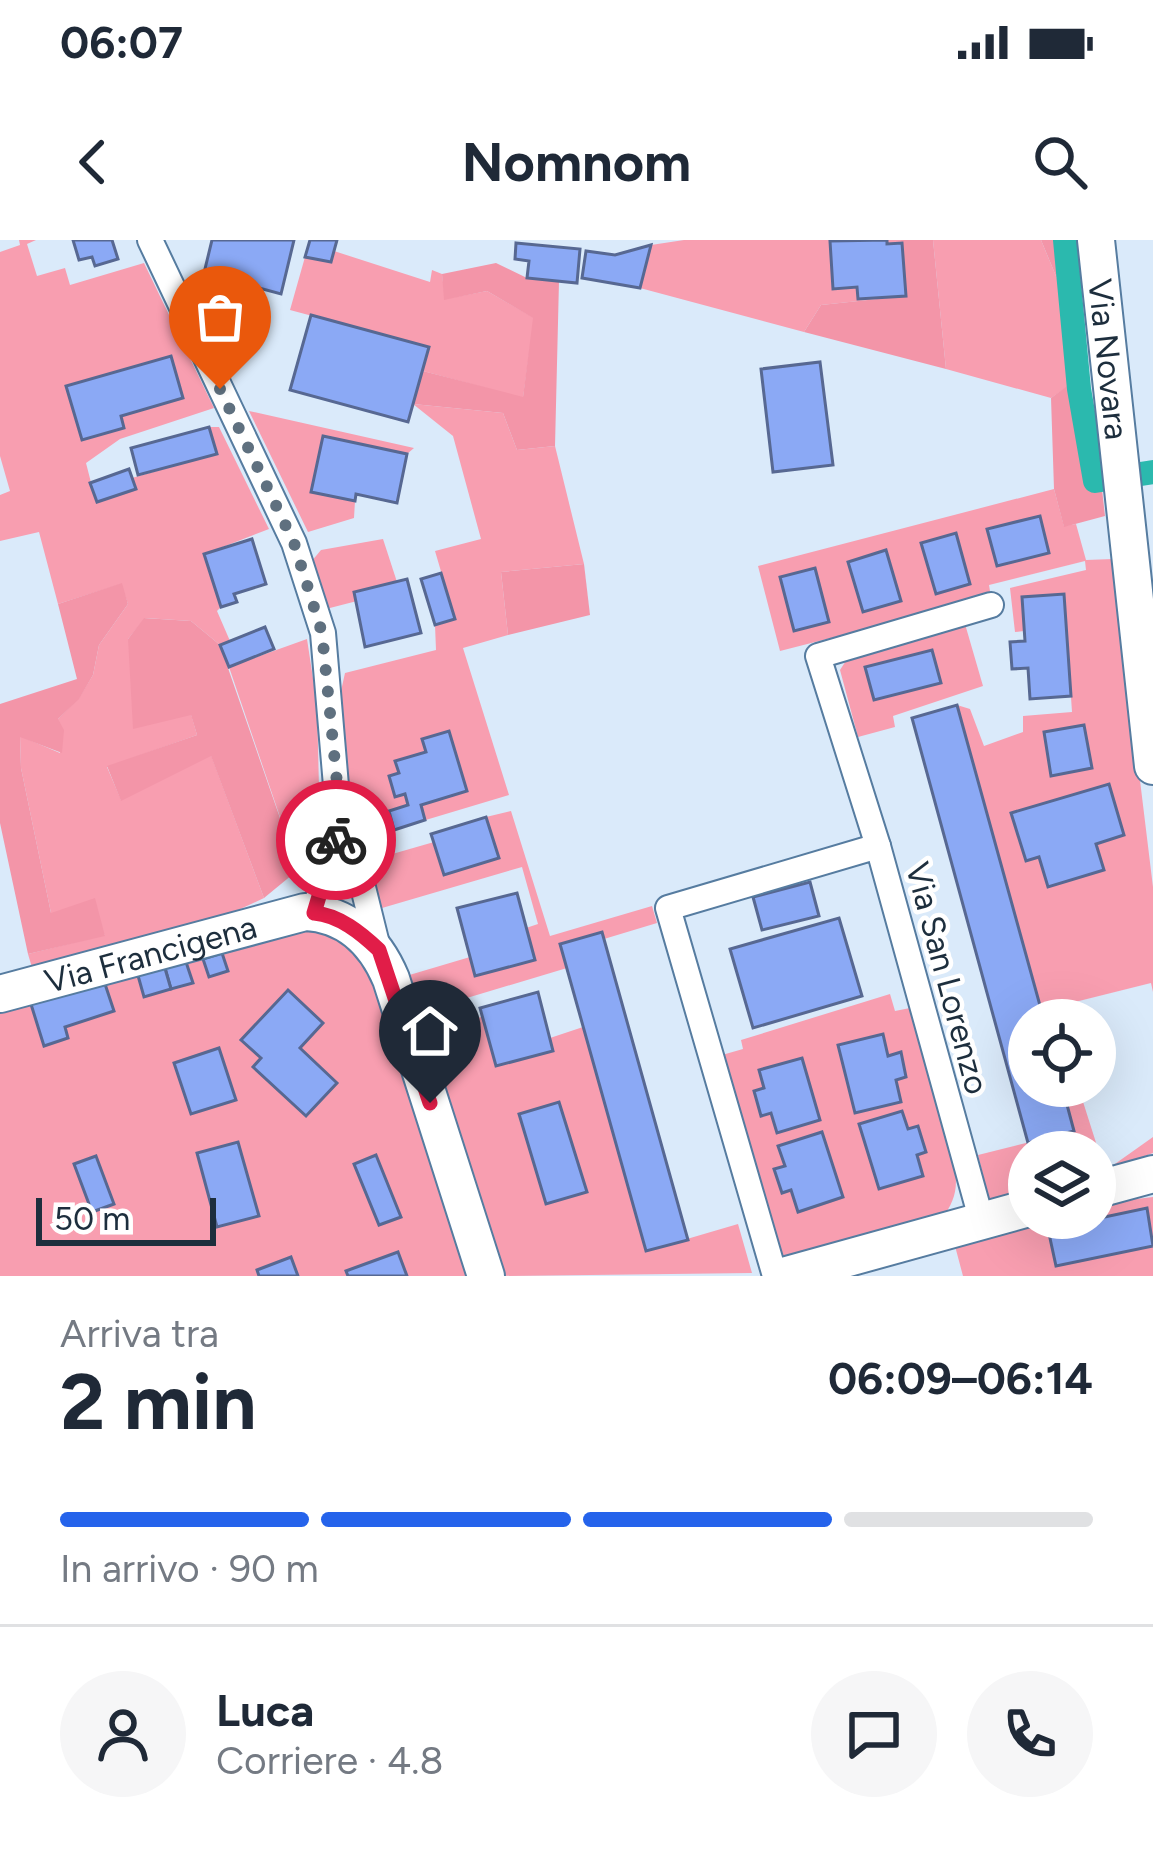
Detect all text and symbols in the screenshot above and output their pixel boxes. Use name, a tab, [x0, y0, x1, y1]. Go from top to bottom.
text: 06:07	[60, 15, 183, 69]
icon: back	[60, 129, 126, 195]
icon: search	[1027, 129, 1093, 195]
text: Nomnom	[462, 130, 691, 195]
pin	[169, 266, 271, 389]
street label: Via Novara	[1080, 277, 1137, 442]
icon: bag	[187, 284, 253, 350]
courier	[276, 780, 396, 900]
icon: bike	[303, 807, 369, 873]
street label: Via San Lorenzo	[898, 858, 997, 1098]
street label: Via Francigena	[41, 907, 261, 1001]
pin	[379, 980, 481, 1103]
icon: home	[397, 998, 463, 1064]
map controls	[1008, 999, 1116, 1239]
button: locate	[1008, 999, 1116, 1107]
button: layers	[1008, 1131, 1116, 1239]
scale bar	[36, 1192, 216, 1245]
text: 50 m	[54, 1199, 130, 1238]
text: Arriva tra	[60, 1310, 219, 1357]
text: 06:09–06:14	[828, 1351, 1093, 1405]
text: 2 min	[60, 1355, 256, 1449]
text: In arrivo · 90 m	[60, 1545, 319, 1592]
button: person	[60, 1671, 186, 1797]
button: chat	[811, 1671, 937, 1797]
button: phone	[967, 1671, 1093, 1797]
text: Luca	[216, 1683, 314, 1737]
text: Corriere · 4.8	[216, 1737, 443, 1784]

